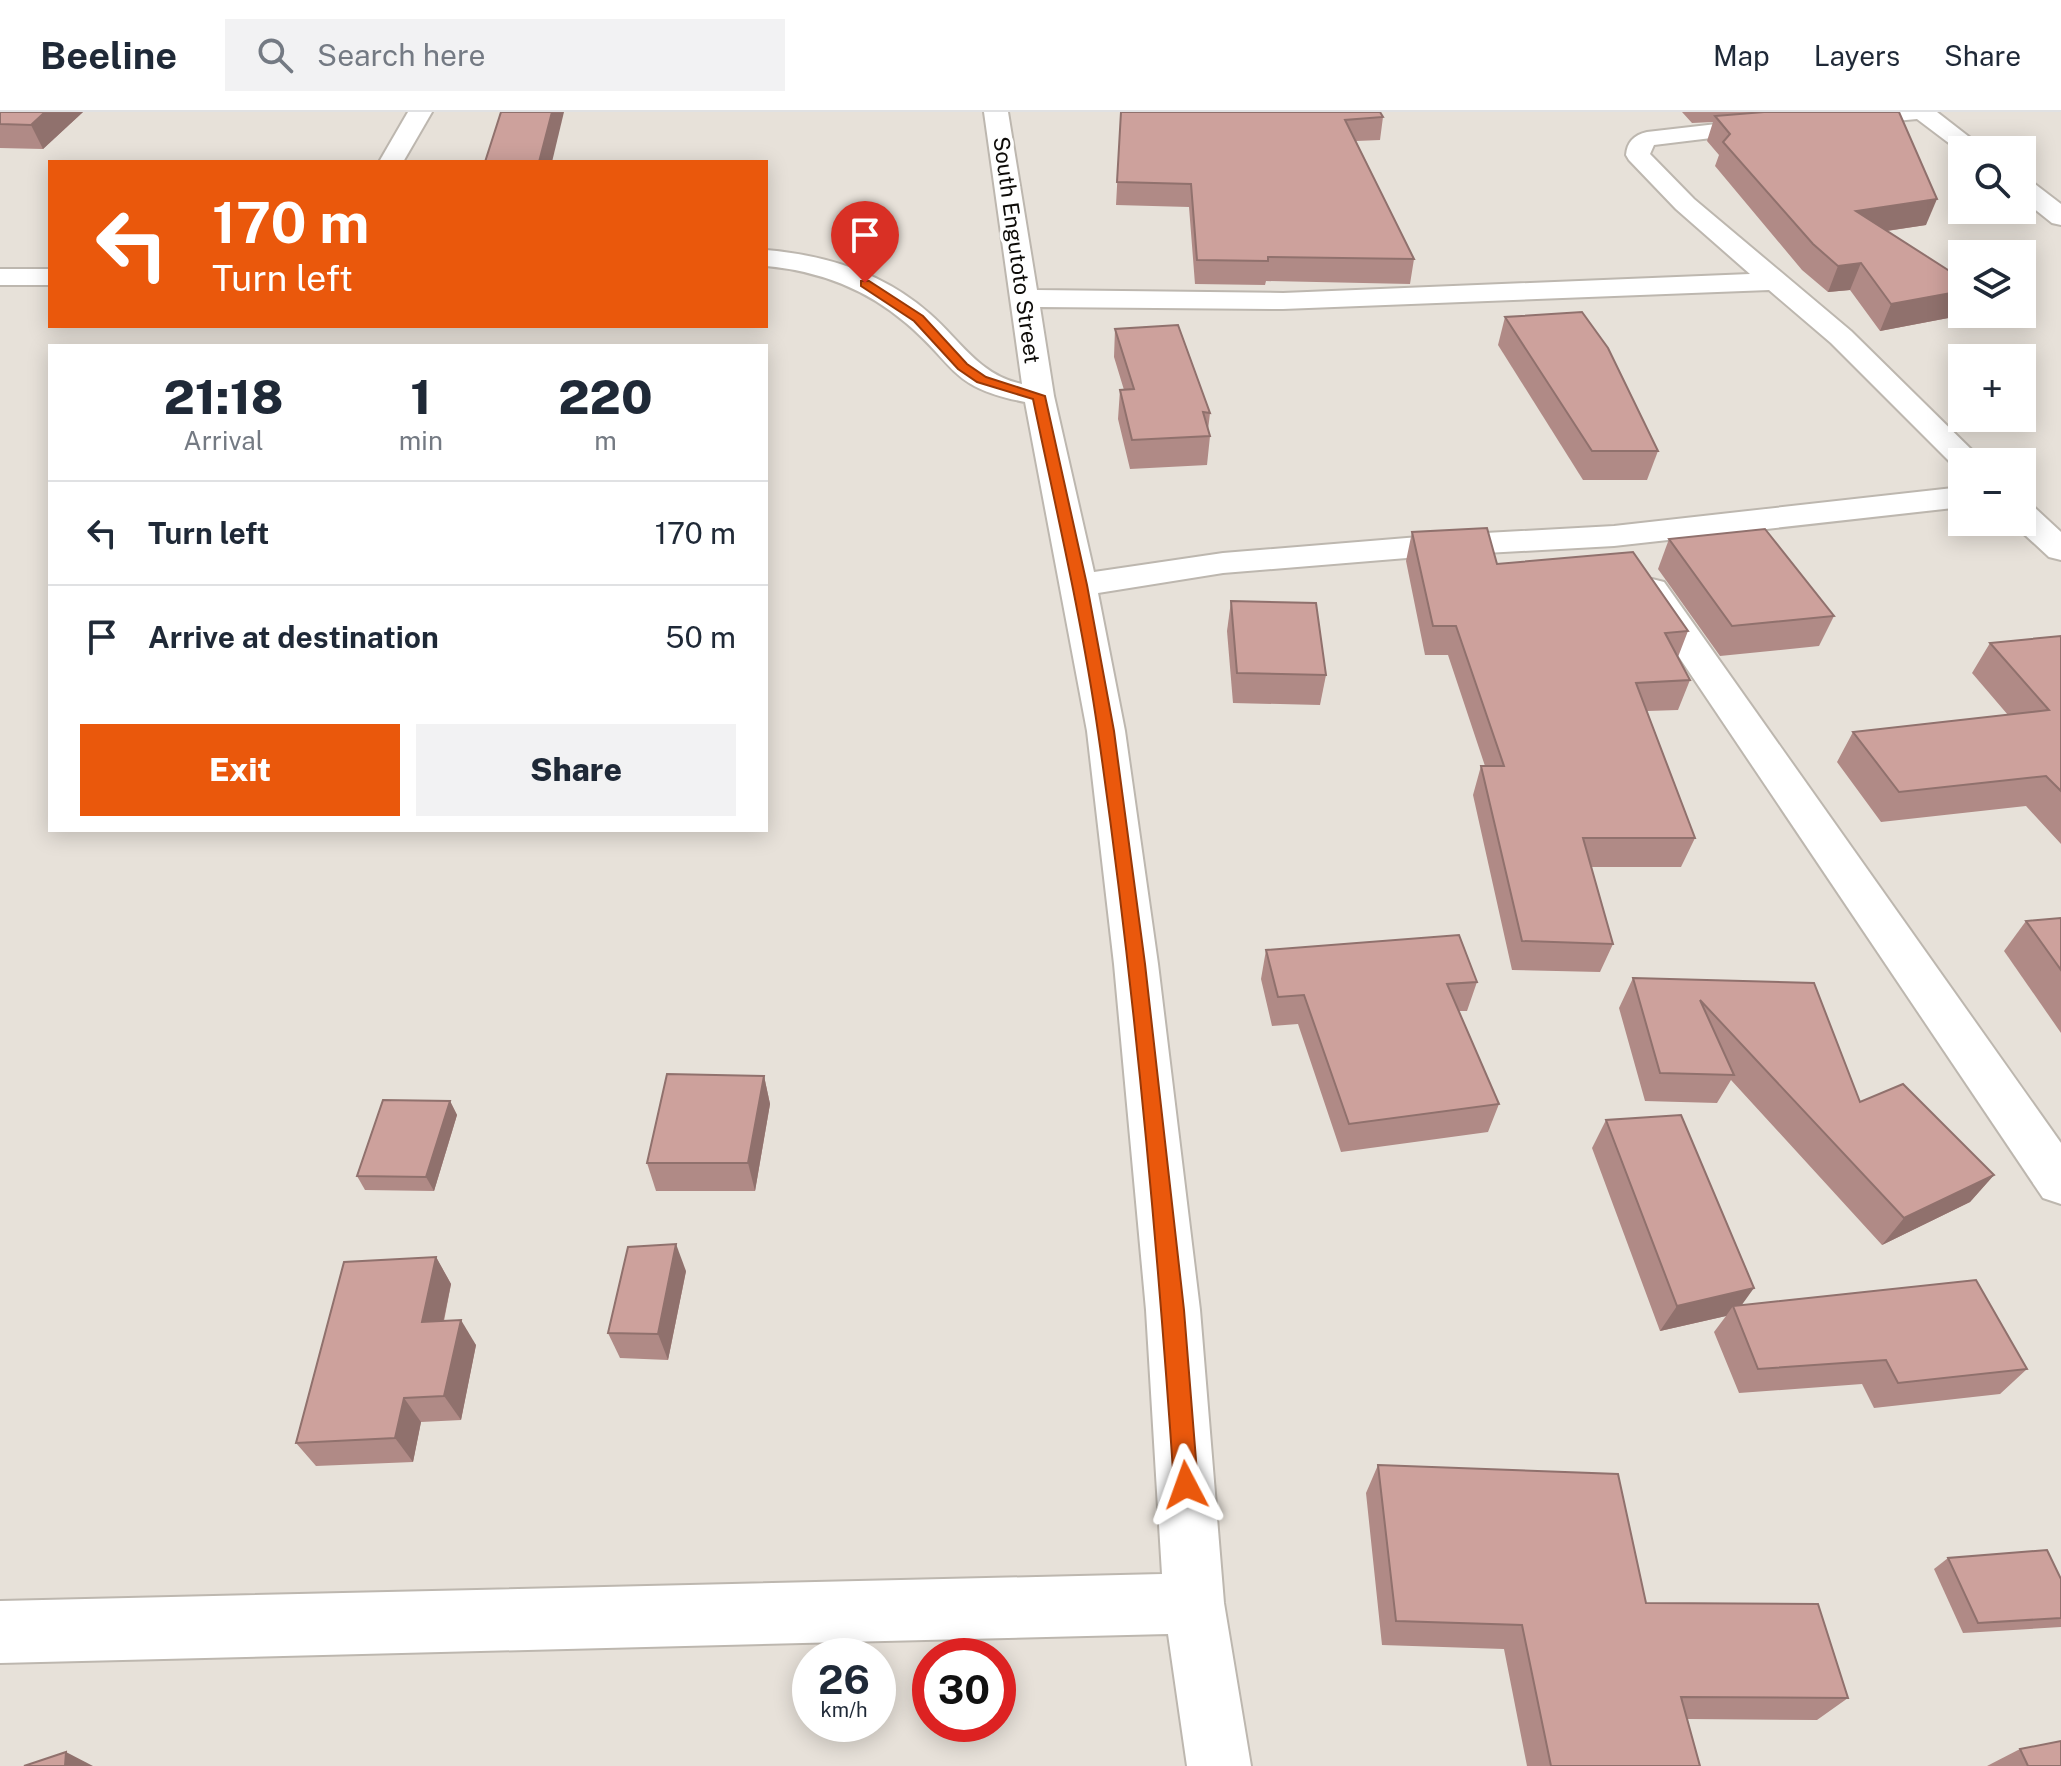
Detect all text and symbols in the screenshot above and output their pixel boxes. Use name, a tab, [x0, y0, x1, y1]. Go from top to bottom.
search box	[225, 19, 785, 91]
text: Beeline	[40, 33, 177, 78]
icon: search	[253, 33, 297, 77]
text: Search here	[317, 37, 486, 73]
text: Map	[1713, 39, 1770, 72]
text: Layers	[1814, 39, 1900, 72]
text: Share	[1944, 39, 2021, 72]
street label: South Engutoto Street	[988, 135, 1046, 365]
map controls	[1948, 136, 2036, 536]
button: search	[1948, 136, 2036, 224]
text: 170 m	[212, 190, 369, 256]
icon: left	[80, 192, 184, 296]
pin	[831, 201, 899, 283]
icon: arrive	[843, 213, 887, 257]
button: layers	[1948, 240, 2036, 328]
text: Turn left	[212, 257, 353, 299]
button: +	[1948, 344, 2036, 432]
text: 21:18	[163, 368, 283, 425]
text: 1	[410, 368, 431, 425]
text: 220	[558, 368, 653, 425]
text: Arrival	[183, 425, 264, 456]
text: min	[399, 425, 443, 456]
text: m	[594, 425, 617, 456]
button: −	[1948, 448, 2036, 536]
icon: left	[80, 511, 124, 555]
text: Turn left	[148, 515, 269, 551]
text: 170 m	[655, 515, 736, 551]
icon: arrive	[80, 615, 124, 659]
text: Arrive at destination	[148, 619, 439, 655]
text: 50 m	[665, 619, 736, 655]
button: Exit	[80, 724, 400, 816]
button: Share	[416, 724, 736, 816]
position arrow	[1144, 1443, 1228, 1527]
speed limit sign: 30	[912, 1638, 1016, 1742]
text: 26	[818, 1656, 870, 1703]
text: km/h	[820, 1698, 868, 1722]

